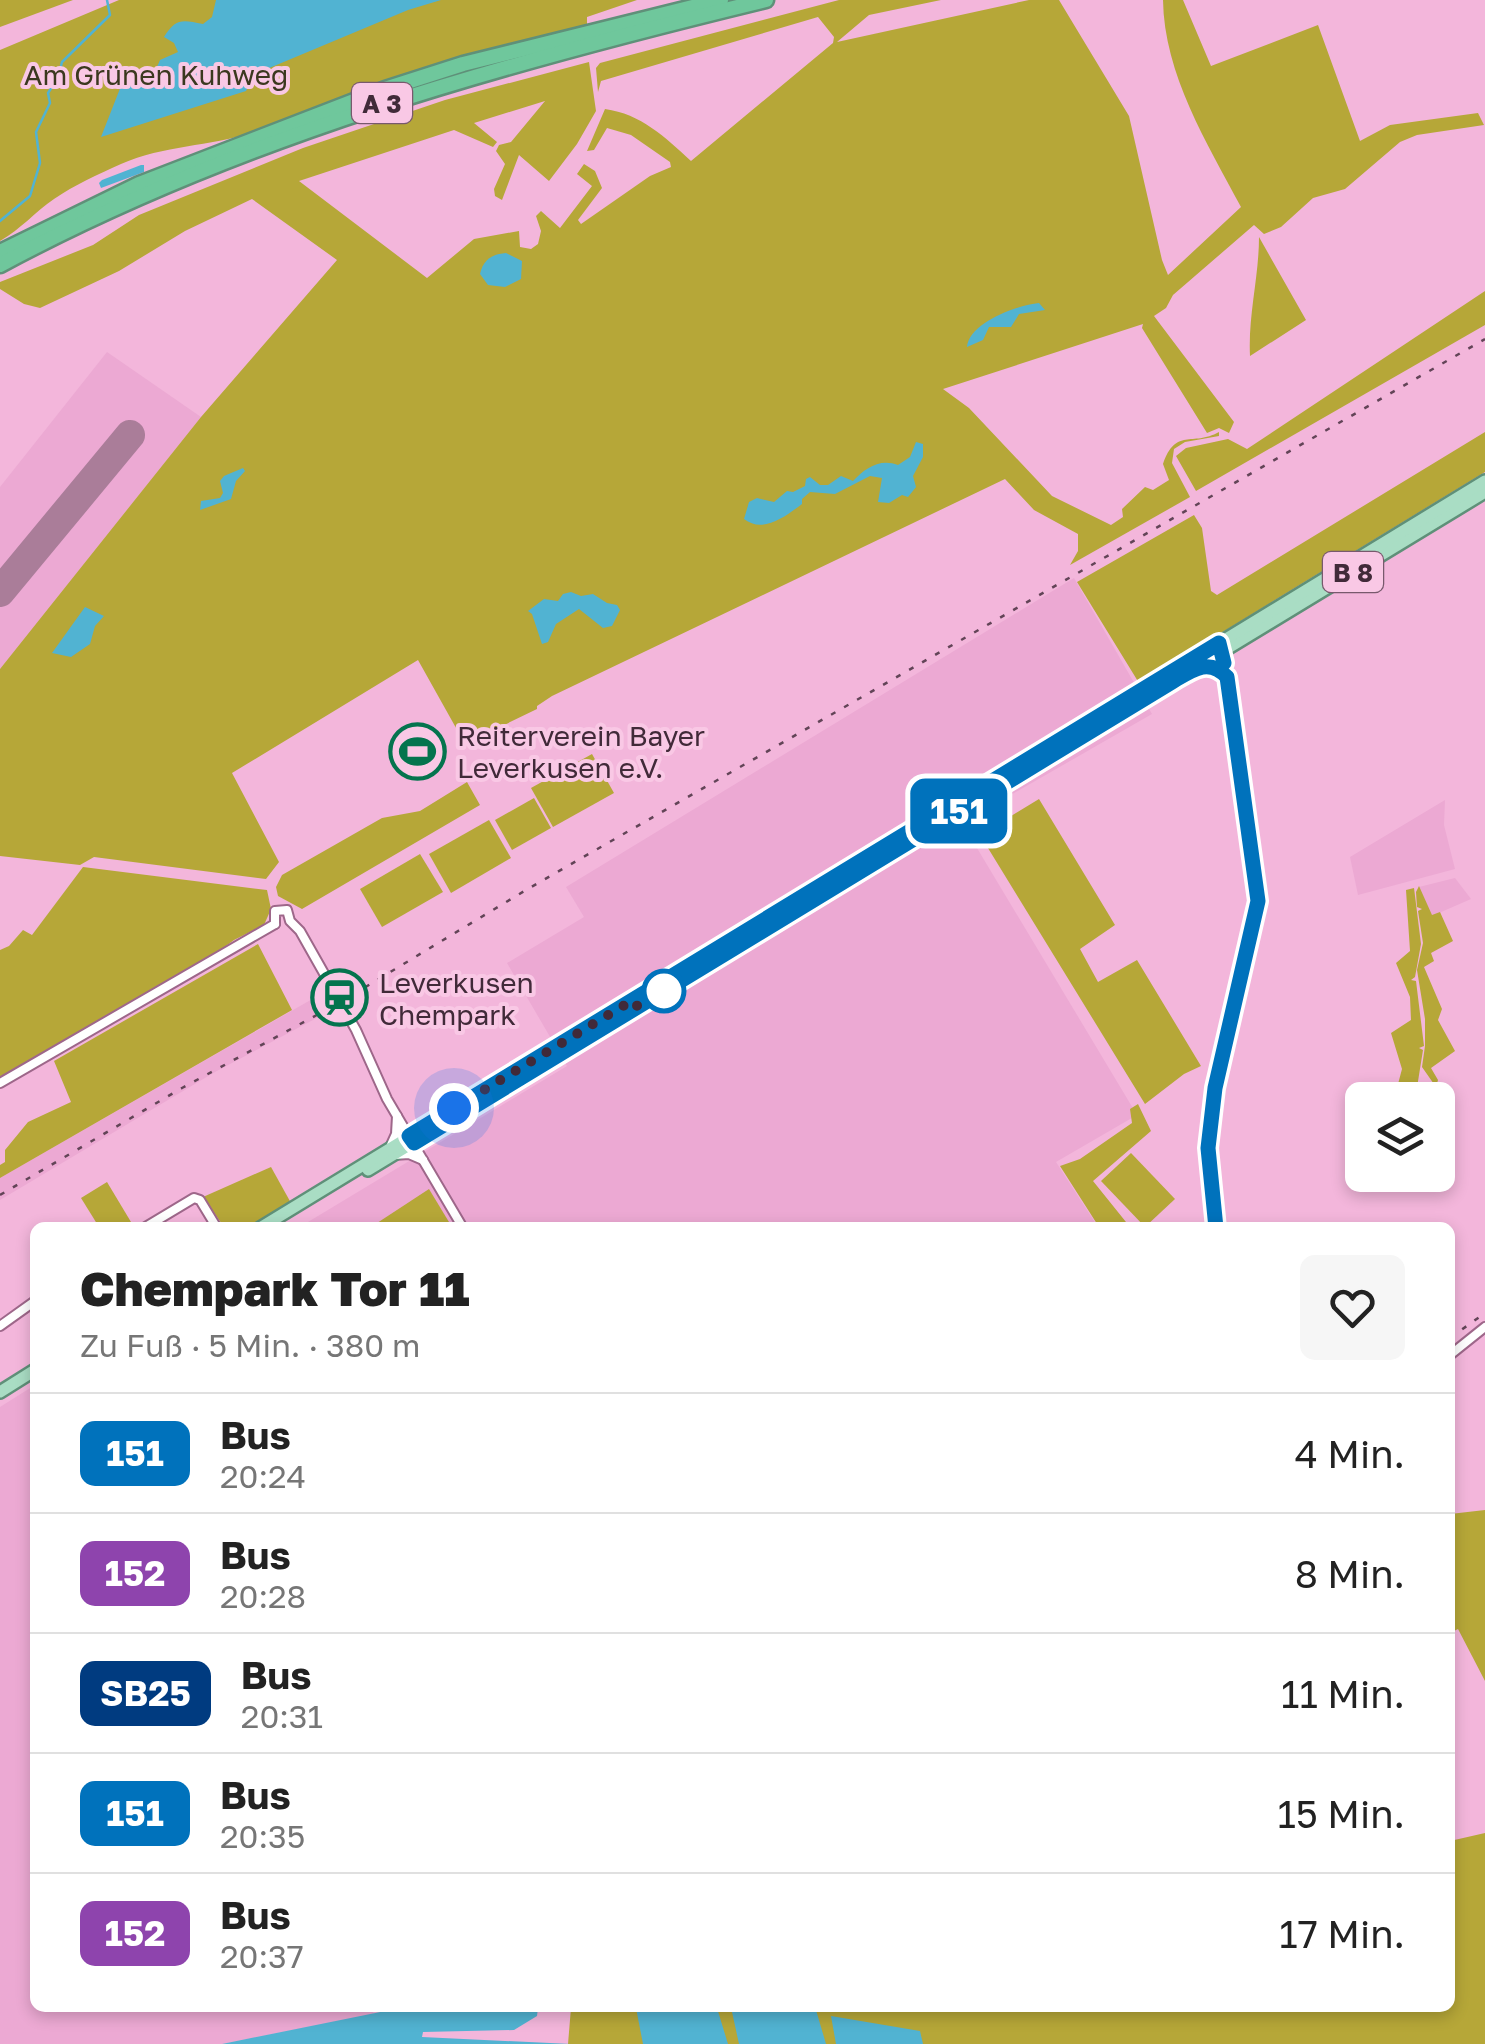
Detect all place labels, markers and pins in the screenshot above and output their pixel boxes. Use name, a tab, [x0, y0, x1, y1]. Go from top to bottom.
place label: Reiterverein Bayer Leverkusen e.V.	[457, 719, 705, 784]
sports icon: Reiterverein Bayer Leverkusen e.V.	[388, 721, 448, 781]
place label: Leverkusen Chempark	[379, 966, 534, 1031]
station icon: Leverkusen Chempark	[310, 968, 370, 1028]
unlabelled marker	[643, 970, 685, 1012]

